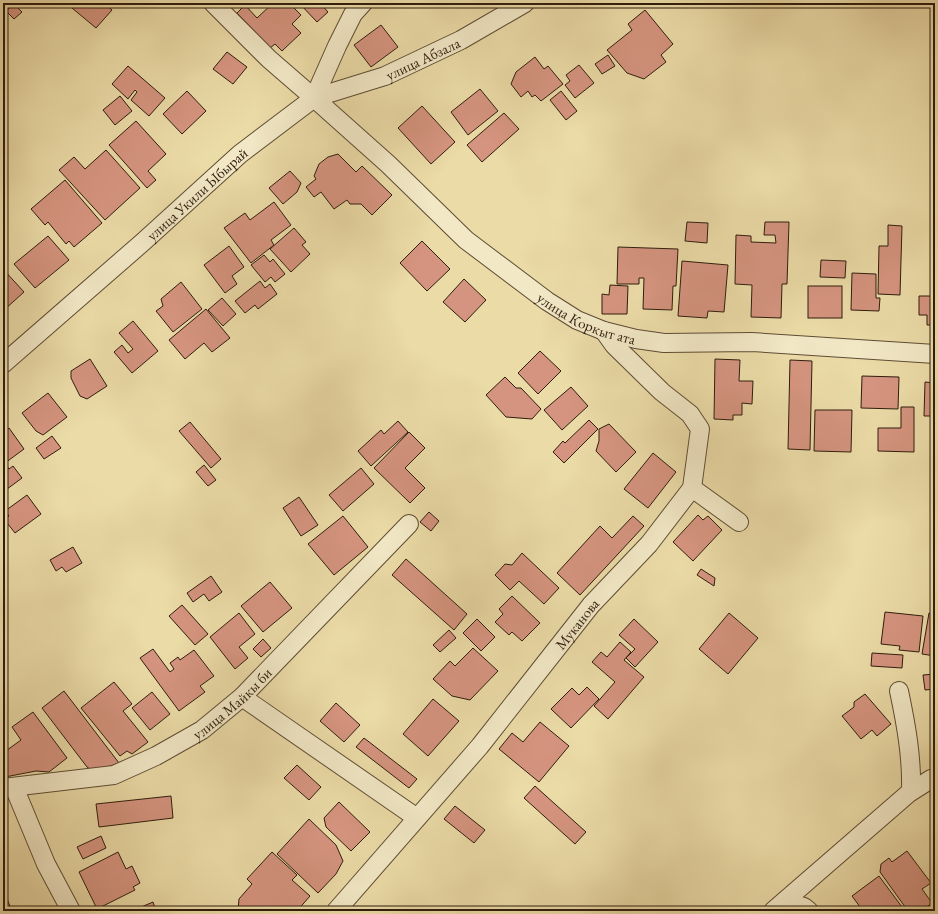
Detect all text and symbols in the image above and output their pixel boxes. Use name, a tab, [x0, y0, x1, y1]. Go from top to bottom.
street label: улица Абзала	[382, 32, 463, 84]
street label: улица Укили Ыбырай	[142, 143, 251, 244]
street label: улица Коркыт ата	[534, 288, 638, 348]
street label: Муканова	[550, 594, 602, 653]
street label: улица Майкы би	[189, 663, 275, 743]

